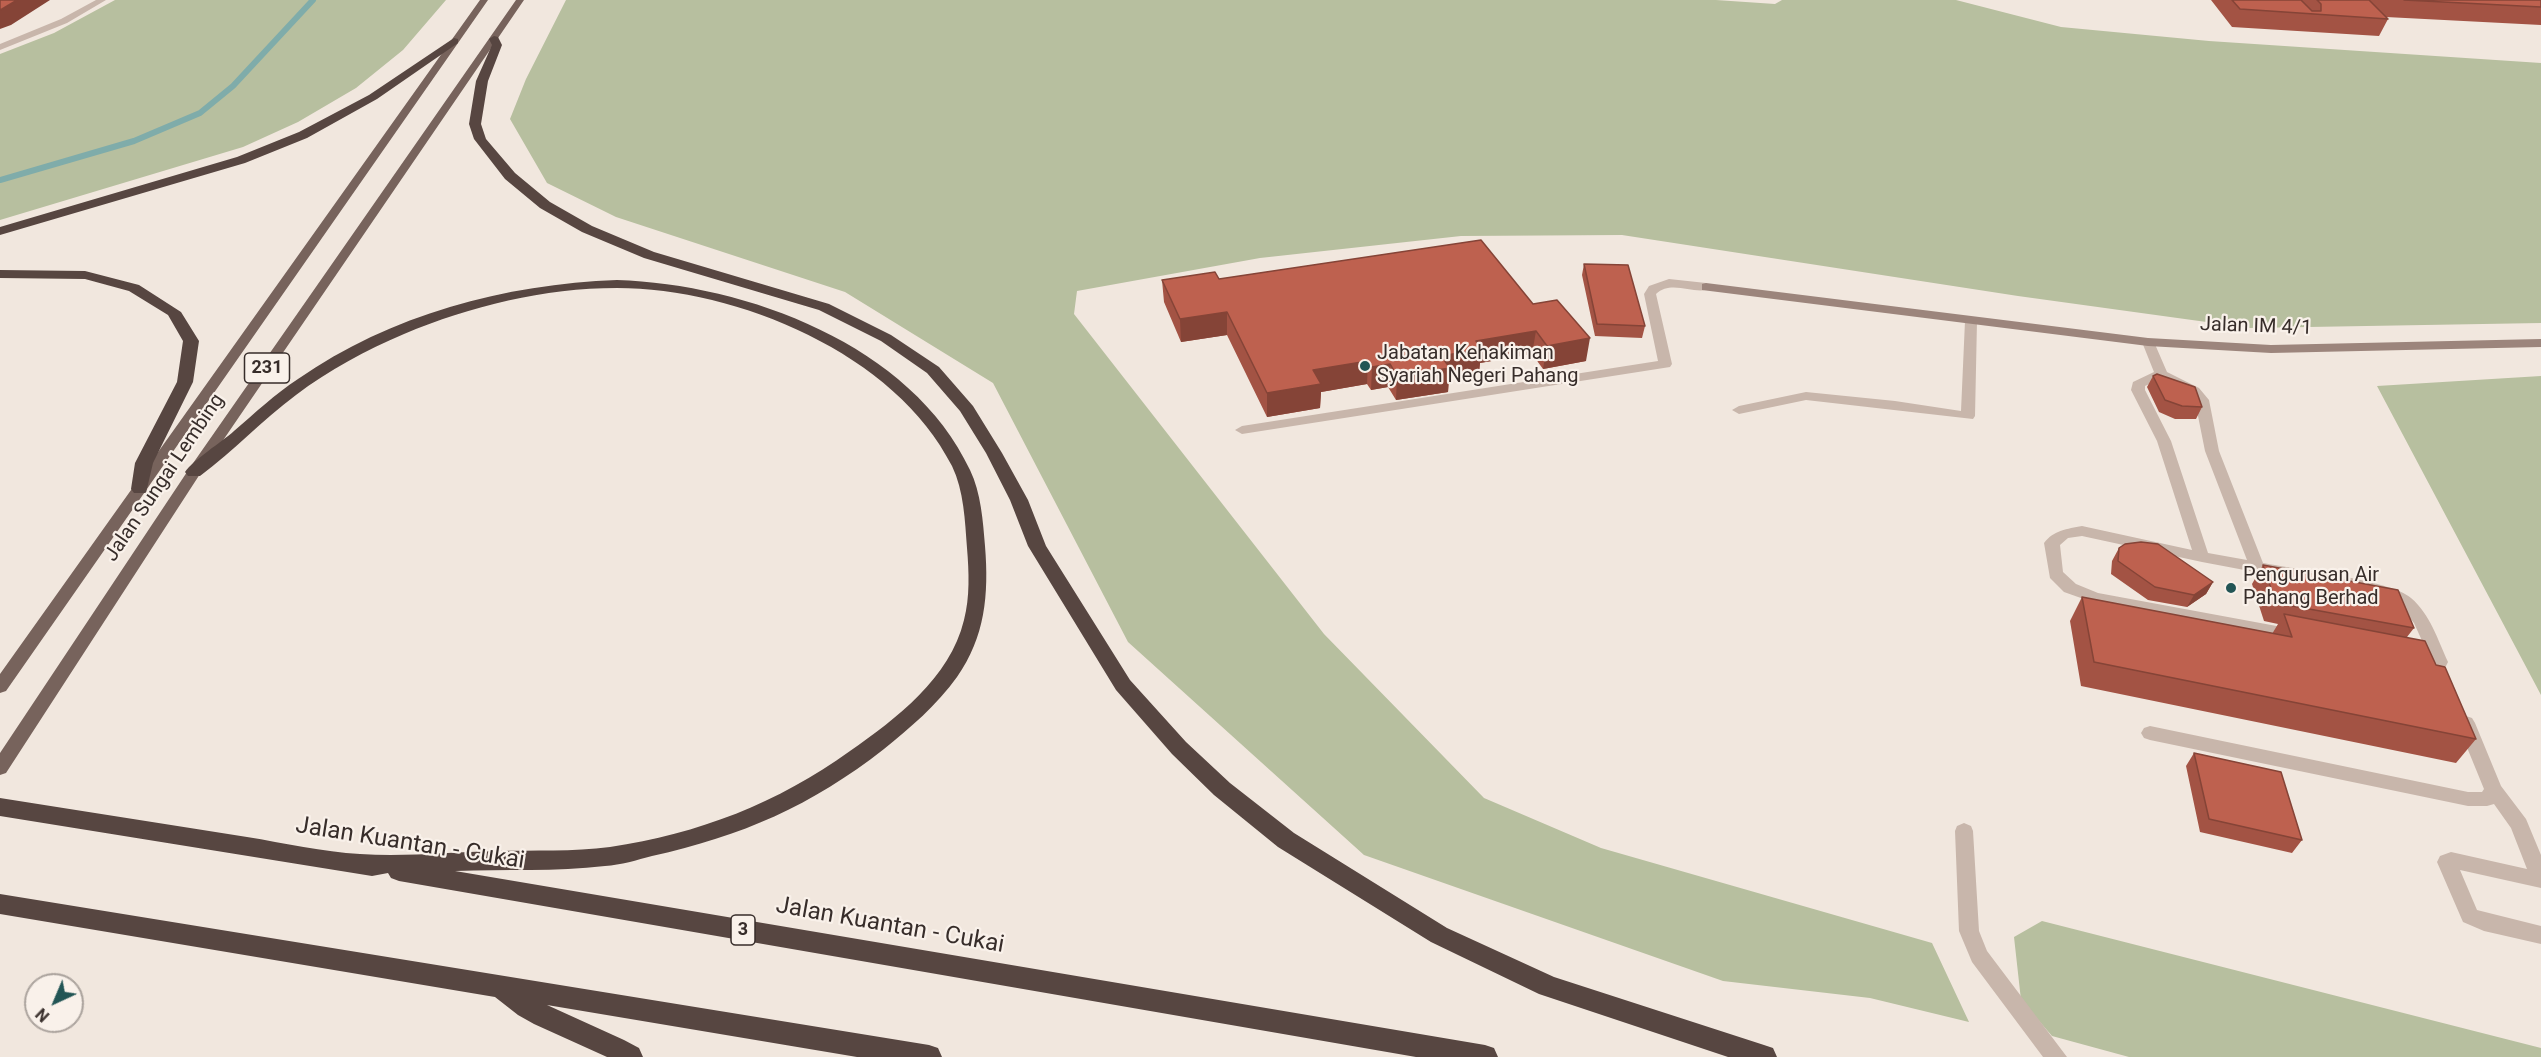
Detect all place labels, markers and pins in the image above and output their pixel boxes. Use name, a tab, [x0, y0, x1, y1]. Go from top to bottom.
place label: Jabatan Kehakiman Syariah Negeri Pahang	[1377, 342, 1578, 389]
marker: Jabatan Kehakiman Syariah Negeri Pahang	[1358, 359, 1372, 373]
place label: Pengurusan Air Pahang Berhad	[2243, 564, 2379, 611]
marker: Pengurusan Air Pahang Berhad	[2224, 581, 2238, 595]

